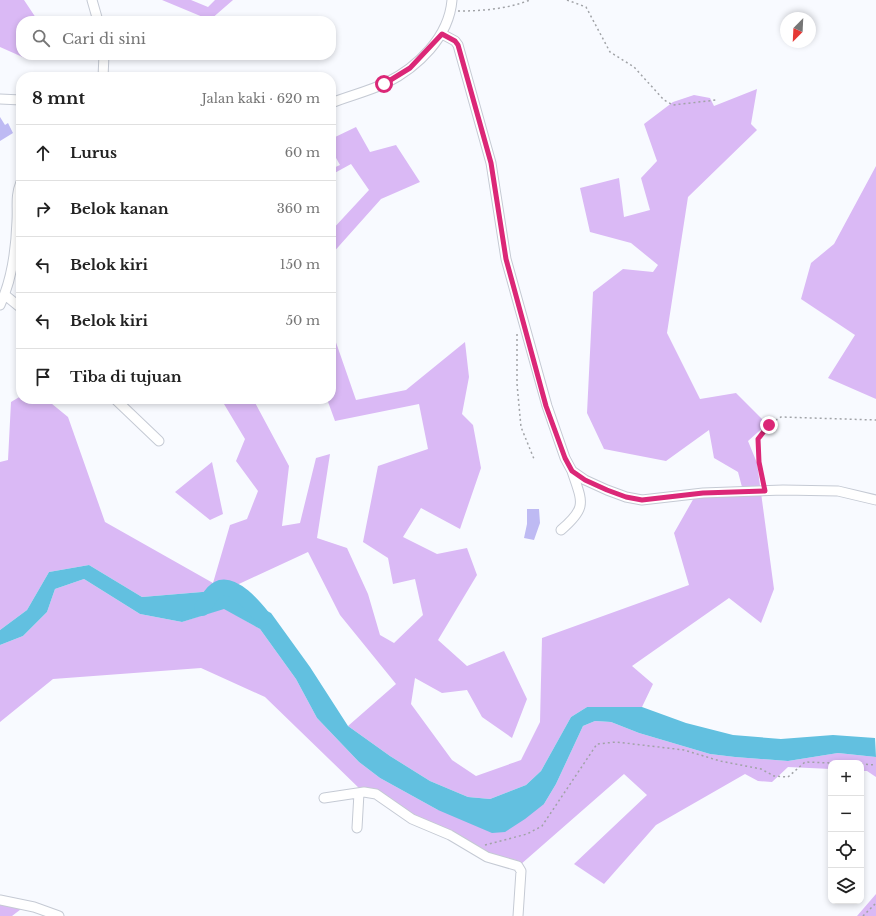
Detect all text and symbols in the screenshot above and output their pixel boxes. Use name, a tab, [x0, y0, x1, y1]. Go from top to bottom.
north arrow	[780, 12, 816, 48]
search box	[16, 16, 336, 60]
icon: search	[30, 27, 52, 49]
text: Cari di sini	[62, 29, 146, 48]
route start	[375, 75, 393, 93]
text: 8 mnt	[32, 88, 85, 109]
text: Jalan kaki · 620 m	[202, 90, 320, 107]
icon: ahead	[32, 142, 54, 164]
text: Lurus	[70, 143, 117, 162]
text: 60 m	[285, 144, 320, 161]
icon: right	[32, 198, 54, 220]
text: Belok kanan	[70, 199, 169, 218]
text: 360 m	[277, 200, 320, 217]
icon: left	[32, 254, 54, 276]
text: Belok kiri	[70, 255, 148, 274]
text: 150 m	[280, 256, 320, 273]
icon: left	[32, 310, 54, 332]
text: Belok kiri	[70, 311, 148, 330]
text: 50 m	[286, 312, 320, 329]
icon: arrive	[32, 366, 54, 388]
text: Tiba di tujuan	[70, 367, 182, 386]
route end	[760, 416, 778, 434]
map controls	[828, 760, 864, 904]
button: +	[828, 760, 864, 796]
button: −	[828, 796, 864, 832]
button: locate	[828, 832, 864, 868]
button: layers	[828, 868, 864, 904]

